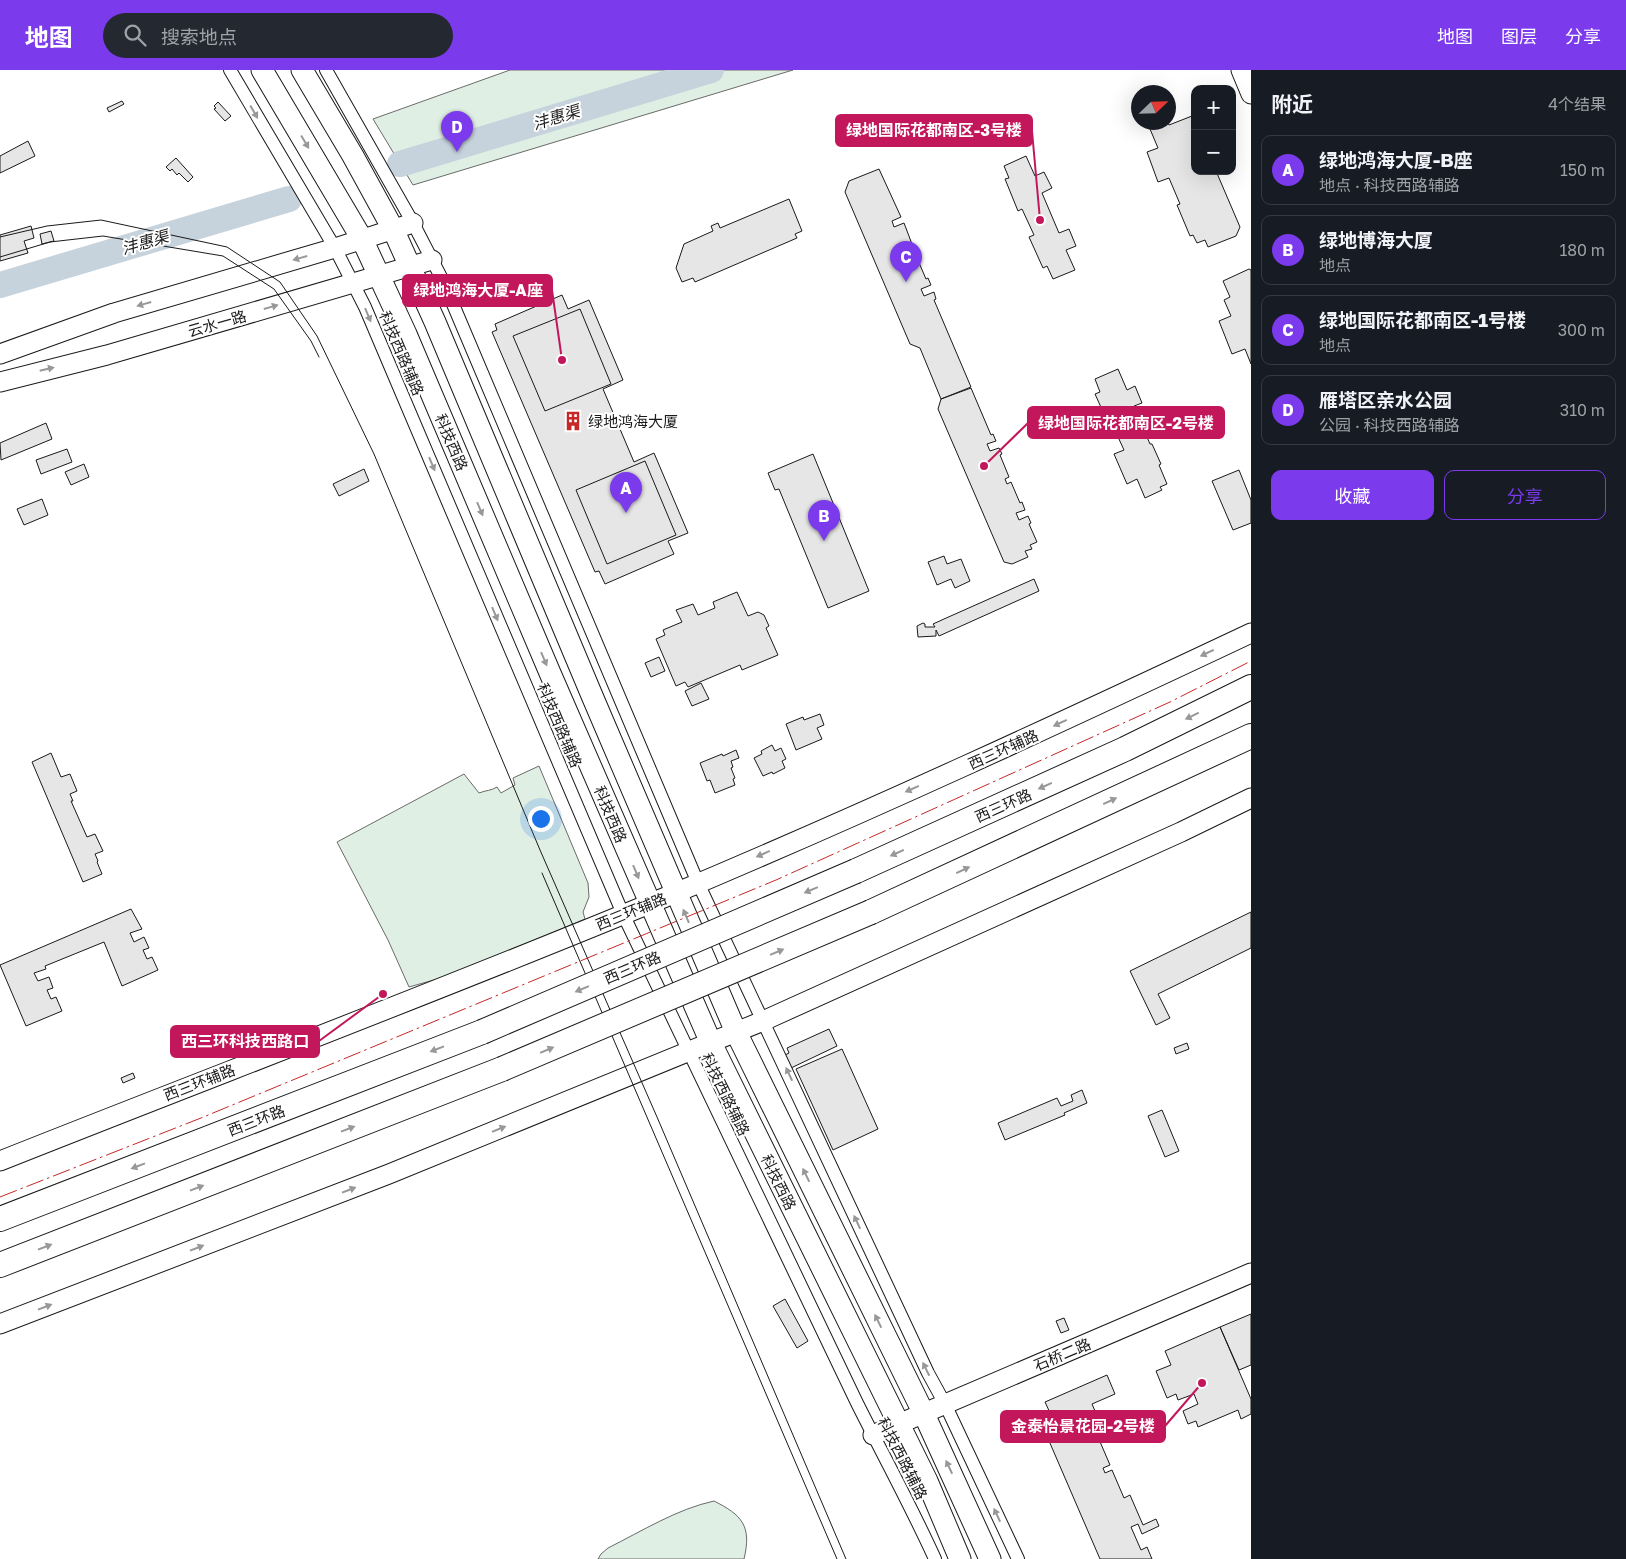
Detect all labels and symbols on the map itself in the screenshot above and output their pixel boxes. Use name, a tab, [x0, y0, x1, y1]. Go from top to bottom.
north arrow	[1131, 85, 1176, 130]
water label: 沣惠渠	[530, 100, 584, 134]
one-way arrow	[250, 105, 258, 120]
pin: D	[441, 111, 473, 152]
callout: 绿地国际花都南区-3号楼	[836, 115, 1032, 146]
text: 绿地国际花都南区-3号楼	[846, 120, 1022, 140]
one-way arrow	[300, 136, 309, 149]
water label: 沣惠渠	[119, 225, 173, 258]
pin: C	[890, 241, 922, 282]
one-way arrow	[292, 255, 307, 263]
callout: 绿地鸿海大厦-A座	[403, 275, 552, 306]
text: 绿地鸿海大厦-A座	[413, 280, 543, 300]
one-way arrow	[136, 300, 152, 308]
one-way arrow	[264, 303, 279, 311]
street label: 云水一路	[186, 306, 248, 340]
one-way arrow	[365, 307, 373, 322]
street label: 科技西路辅路	[376, 308, 428, 398]
one-way arrow	[40, 365, 55, 373]
callout: 绿地国际花都南区-2号楼	[1028, 407, 1224, 438]
building icon: 绿地鸿海大厦	[562, 410, 584, 432]
street label: 科技西路	[432, 411, 472, 473]
place label: 绿地鸿海大厦	[588, 412, 678, 430]
text: 绿地国际花都南区-2号楼	[1038, 413, 1214, 433]
one-way arrow	[428, 457, 436, 471]
pin: A	[610, 472, 642, 513]
pin: B	[808, 500, 840, 541]
one-way arrow	[477, 502, 485, 516]
one-way arrow	[492, 607, 500, 621]
one-way arrow	[1200, 650, 1214, 658]
one-way arrow	[540, 652, 548, 666]
street label: 科技西路辅路	[534, 680, 586, 770]
one-way arrow	[1184, 712, 1199, 720]
one-way arrow	[1053, 719, 1067, 727]
street label: 西三环辅路	[965, 726, 1041, 772]
one-way arrow	[1038, 782, 1052, 790]
street label: 科技西路	[591, 783, 631, 845]
street label: 西三环路	[972, 785, 1034, 825]
one-way arrow	[905, 786, 919, 794]
one-way arrow	[1103, 797, 1117, 805]
your location	[528, 806, 554, 832]
one-way arrow	[890, 849, 904, 857]
one-way arrow	[756, 851, 770, 859]
one-way arrow	[632, 865, 640, 879]
one-way arrow	[956, 865, 970, 873]
one-way arrow	[804, 887, 819, 895]
street label: 西三环辅路	[593, 889, 669, 933]
one-way arrow	[682, 909, 690, 923]
street label: 西三环路	[601, 947, 663, 987]
one-way arrow	[770, 948, 784, 956]
one-way arrow	[575, 985, 589, 993]
callout: 西三环科技西路口	[171, 1026, 319, 1057]
text: 西三环科技西路口	[181, 1031, 309, 1051]
one-way arrow	[540, 1045, 554, 1053]
one-way arrow	[429, 1046, 444, 1054]
street label: 科技西路辅路	[698, 1050, 754, 1138]
street label: 西三环辅路	[161, 1060, 237, 1104]
one-way arrow	[784, 1067, 792, 1081]
street label: 西三环路	[225, 1101, 287, 1139]
one-way arrow	[492, 1124, 506, 1132]
one-way arrow	[341, 1125, 356, 1133]
street label: 科技西路	[758, 1151, 800, 1213]
one-way arrow	[131, 1162, 145, 1170]
one-way arrow	[802, 1168, 810, 1182]
one-way arrow	[190, 1184, 205, 1192]
one-way arrow	[341, 1185, 356, 1193]
one-way arrow	[853, 1214, 862, 1229]
one-way arrow	[38, 1243, 53, 1251]
one-way arrow	[190, 1244, 205, 1252]
one-way arrow	[38, 1303, 53, 1310]
one-way arrow	[873, 1313, 882, 1328]
street label: 石桥二路	[1031, 1334, 1093, 1374]
one-way arrow	[922, 1362, 930, 1376]
callout: 金泰怡景花园-2号楼	[1001, 1411, 1165, 1442]
street label: 科技西路辅路	[875, 1414, 931, 1502]
text: 金泰怡景花园-2号楼	[1011, 1416, 1155, 1436]
one-way arrow	[944, 1460, 952, 1474]
one-way arrow	[993, 1508, 1001, 1522]

